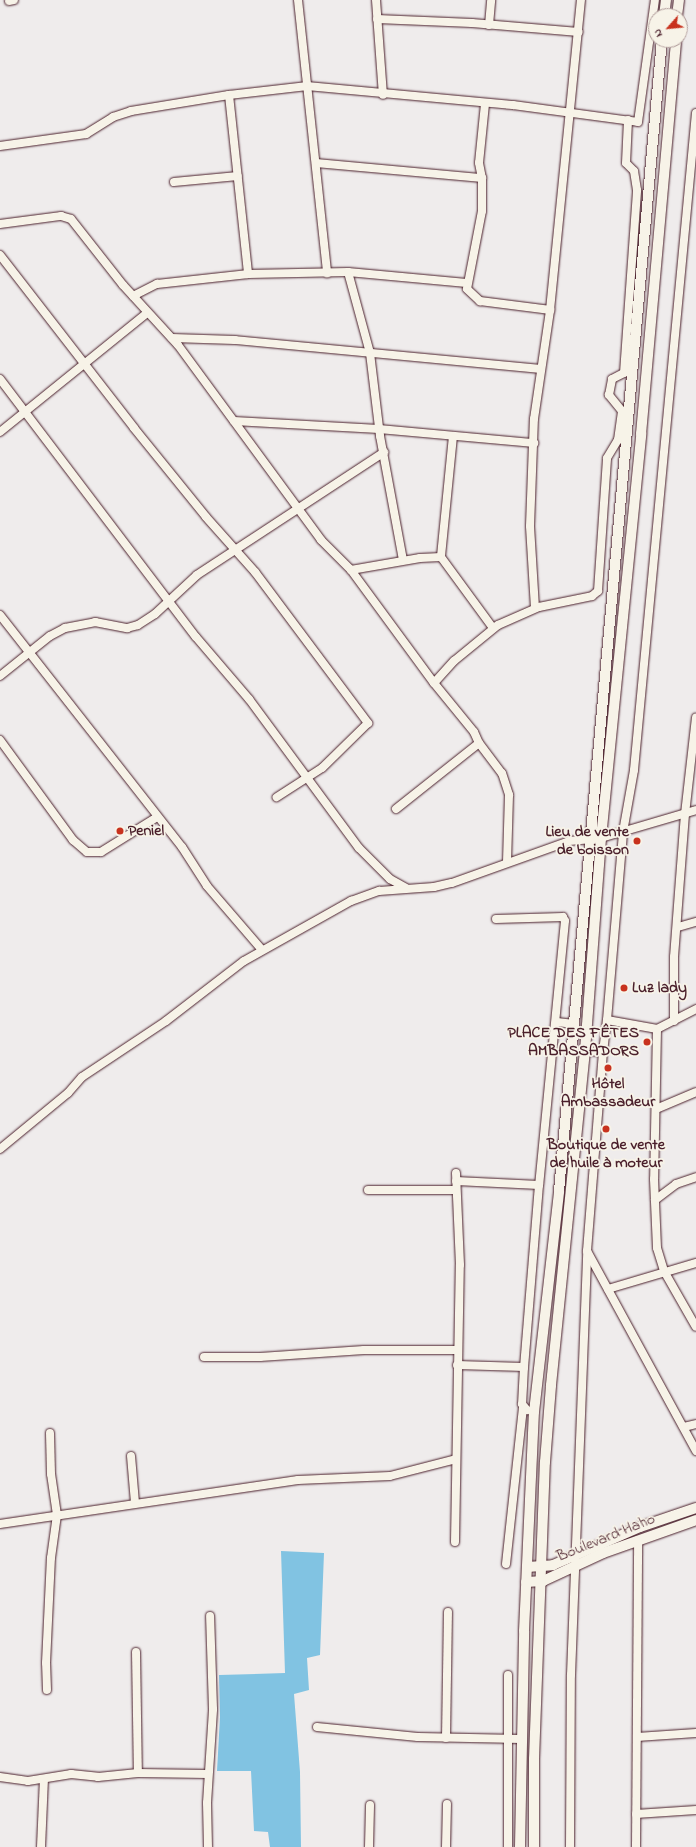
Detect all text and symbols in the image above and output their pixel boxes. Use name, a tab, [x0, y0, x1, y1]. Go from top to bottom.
north arrow	[648, 8, 688, 48]
text: N	[649, 26, 667, 40]
place label: Peniel	[128, 821, 164, 841]
place label: Lieu de vente de boisson	[546, 822, 629, 860]
marker: Peniel	[115, 826, 125, 836]
marker: Lieu de vente de boisson	[632, 836, 642, 846]
place label: Luz lady	[632, 978, 687, 998]
marker: Luz lady	[619, 983, 629, 993]
place label: PLACE DES FÊTES AMBASSADORS	[508, 1023, 639, 1061]
marker: PLACE DES FÊTES AMBASSADORS	[642, 1037, 652, 1047]
marker: Hôtel Ambassadeur	[603, 1063, 613, 1073]
place label: Hôtel Ambassadeur	[561, 1074, 655, 1112]
marker: Boutique de vente de huile à moteur	[601, 1124, 611, 1134]
place label: Boutique de vente de huile à moteur	[547, 1135, 665, 1173]
street label: Boulevard Haho	[554, 1509, 658, 1567]

